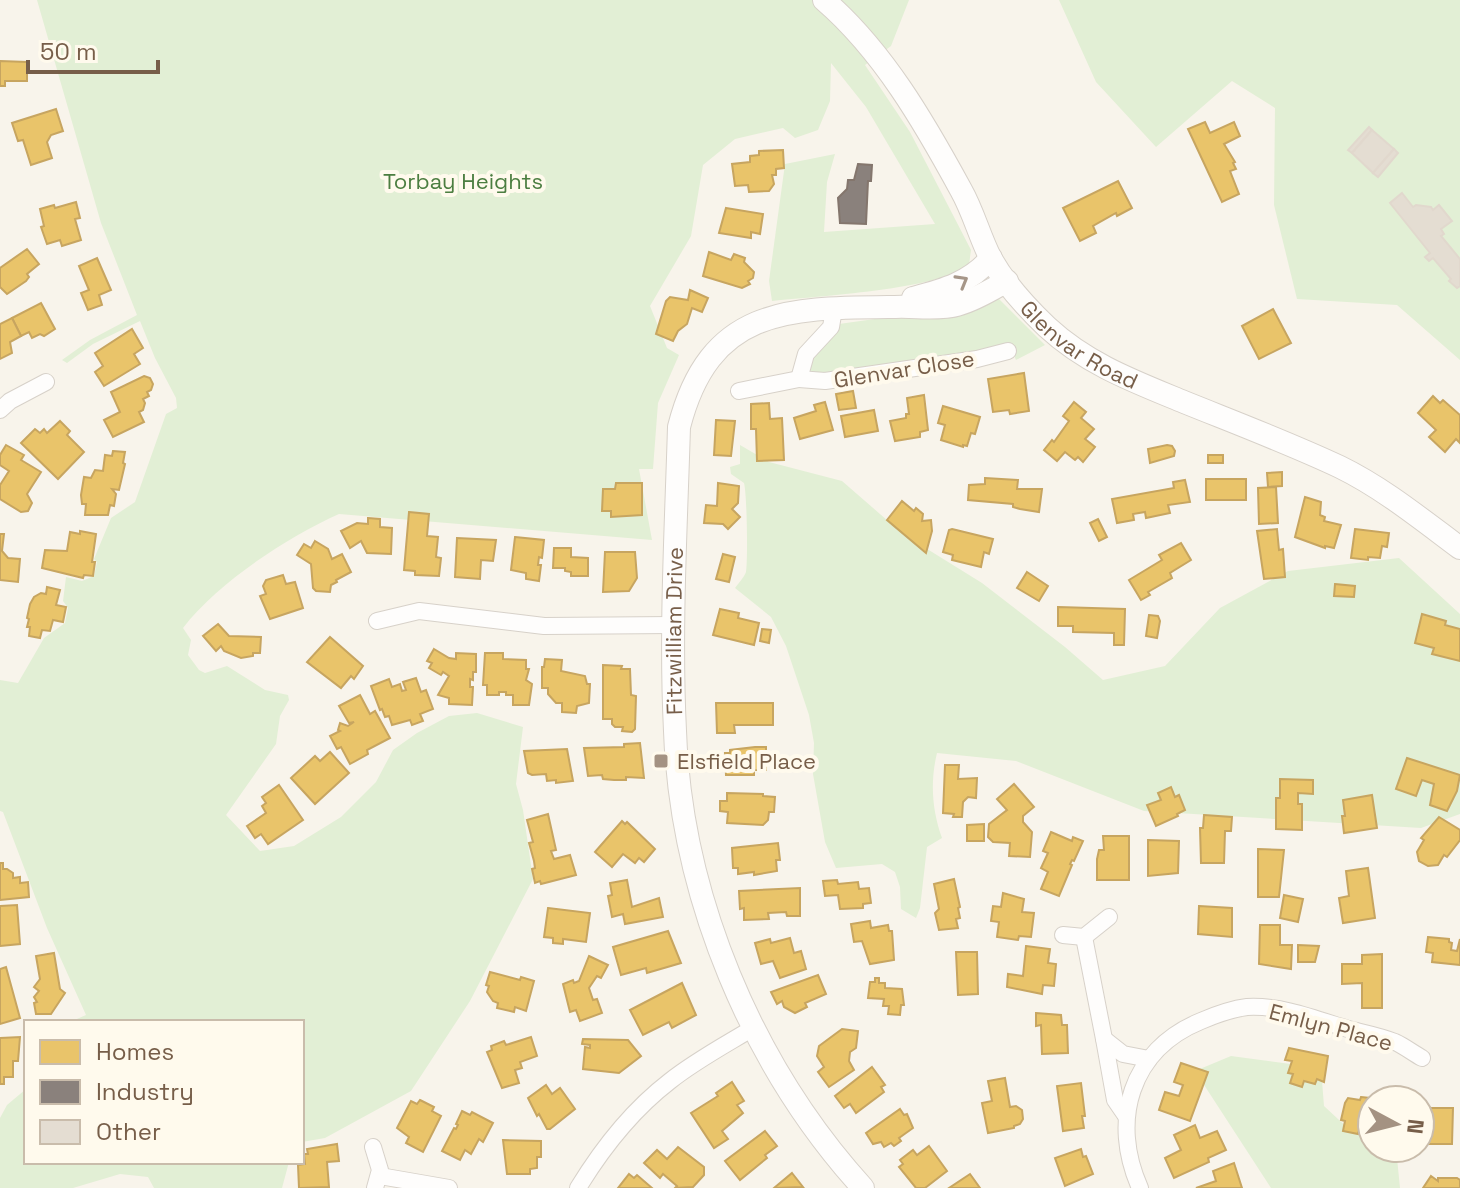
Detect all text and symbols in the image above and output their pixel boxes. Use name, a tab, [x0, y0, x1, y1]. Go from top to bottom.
scale bar	[28, 24, 158, 74]
text: 50 m	[40, 36, 97, 67]
park label: Torbay Heights	[383, 167, 543, 195]
one-way arrow	[953, 275, 968, 291]
street label: Glenvar Road	[1014, 294, 1142, 395]
street label: Glenvar Close	[832, 344, 976, 394]
street label: Fitzwilliam Drive	[659, 547, 689, 715]
place label: Elsfield Place	[677, 747, 816, 775]
marker: Elsfield Place	[652, 752, 670, 770]
street label: Emlyn Place	[1266, 997, 1396, 1057]
legend	[24, 1020, 304, 1164]
text: Homes	[96, 1036, 174, 1067]
text: Industry	[96, 1076, 194, 1107]
north arrow	[1356, 1084, 1436, 1164]
text: Other	[96, 1116, 161, 1147]
text: N	[1401, 1117, 1431, 1135]

